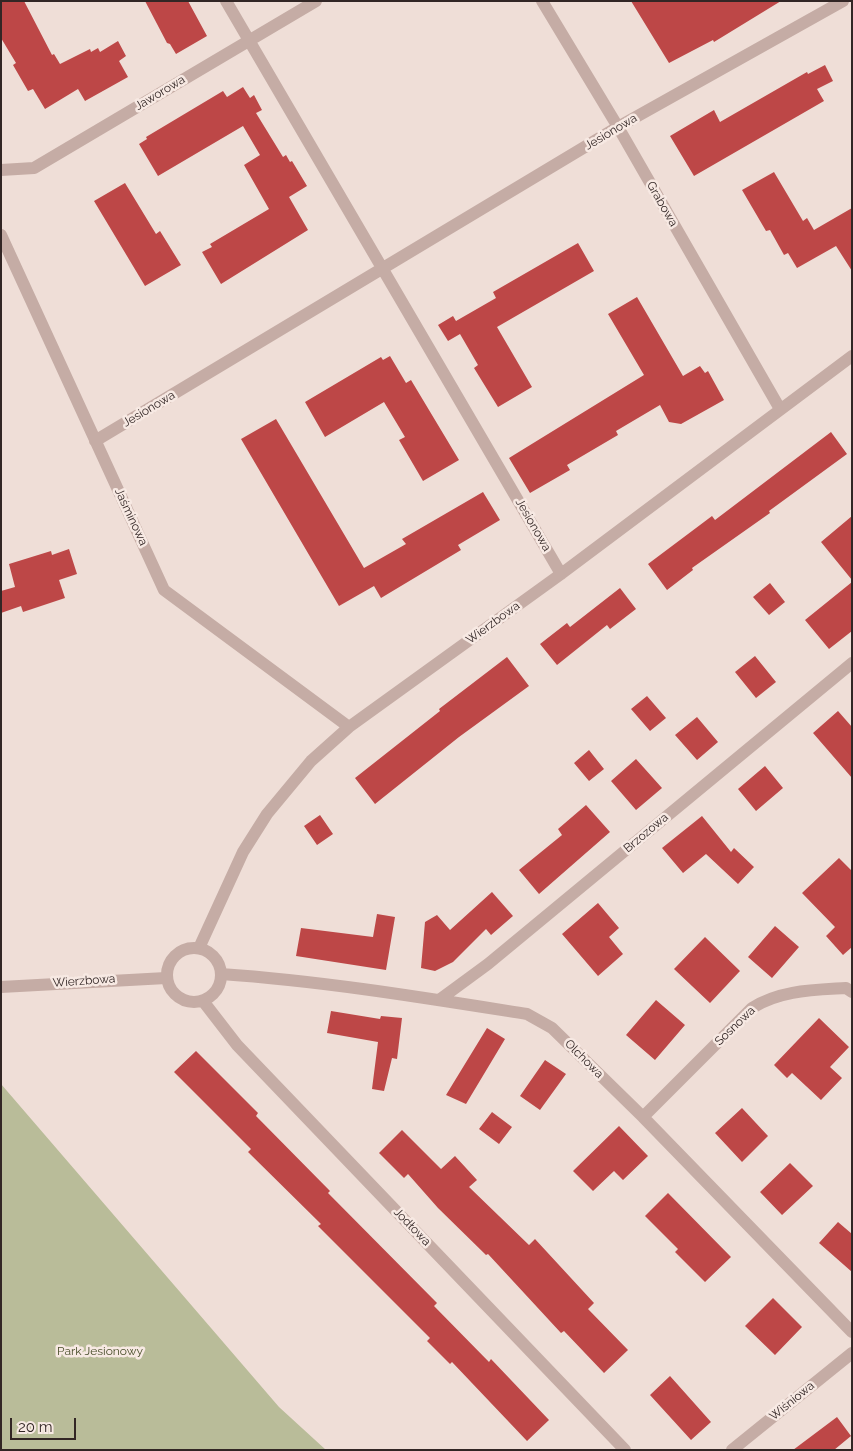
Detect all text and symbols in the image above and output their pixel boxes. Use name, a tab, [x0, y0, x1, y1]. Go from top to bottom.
street label: Jaworowa	[132, 72, 188, 114]
street label: Jesionowa	[582, 111, 640, 153]
street label: Grabowa	[643, 179, 681, 229]
street label: Jesionowa	[120, 388, 178, 430]
street label: Jaśminowa	[111, 486, 151, 548]
street label: Jesionowa	[512, 496, 554, 554]
street label: Wierzbowa	[463, 599, 523, 647]
street label: Brzozowa	[621, 810, 671, 856]
street label: Wierzbowa	[52, 972, 116, 990]
street label: Sosnowa	[712, 1003, 758, 1049]
street label: Olchowa	[562, 1037, 606, 1081]
street label: Jodłowa	[391, 1205, 433, 1249]
park label: Park Jesionowy	[57, 1344, 143, 1358]
street label: Wiśniowa	[767, 1379, 817, 1423]
scale bar	[12, 1408, 79, 1440]
text: 20 m	[18, 1418, 53, 1436]

